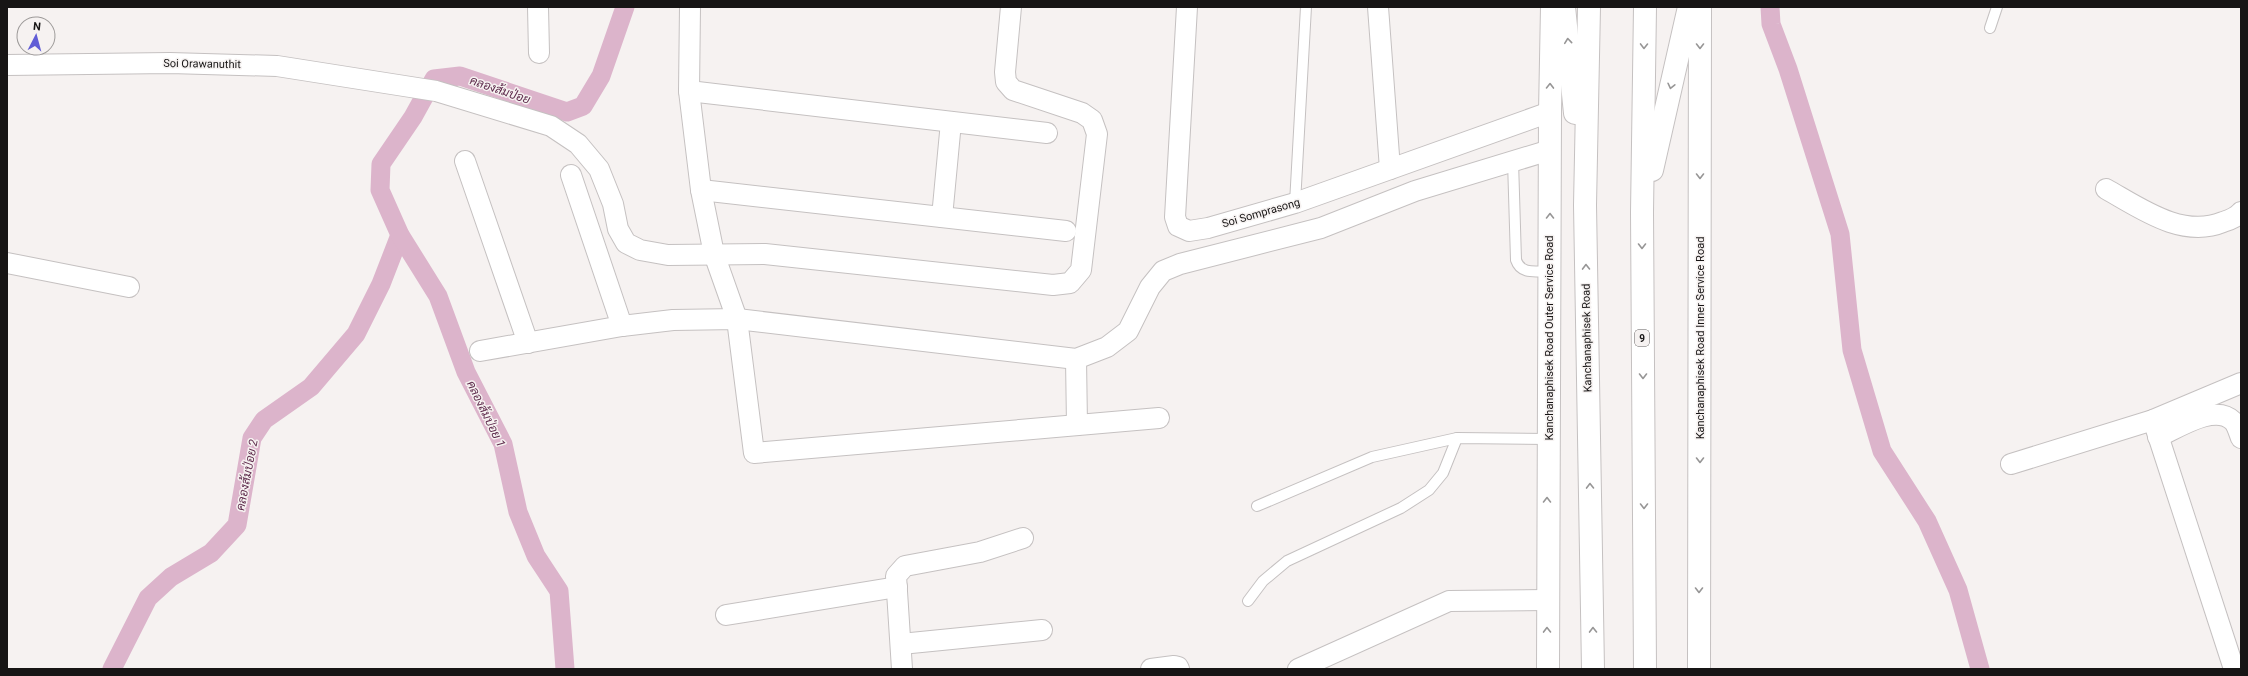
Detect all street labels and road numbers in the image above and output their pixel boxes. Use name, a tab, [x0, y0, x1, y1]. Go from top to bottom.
street label: Soi Orawanuthit	[163, 57, 241, 71]
street label: Soi Somprasong	[1220, 196, 1302, 230]
street label: Kanchanaphisek Road Outer Service Road	[1543, 236, 1556, 440]
street label: Kanchanaphisek Road Inner Service Road	[1694, 237, 1707, 439]
street label: Kanchanaphisek Road	[1580, 284, 1594, 392]
road number: 9	[1635, 330, 1649, 346]

